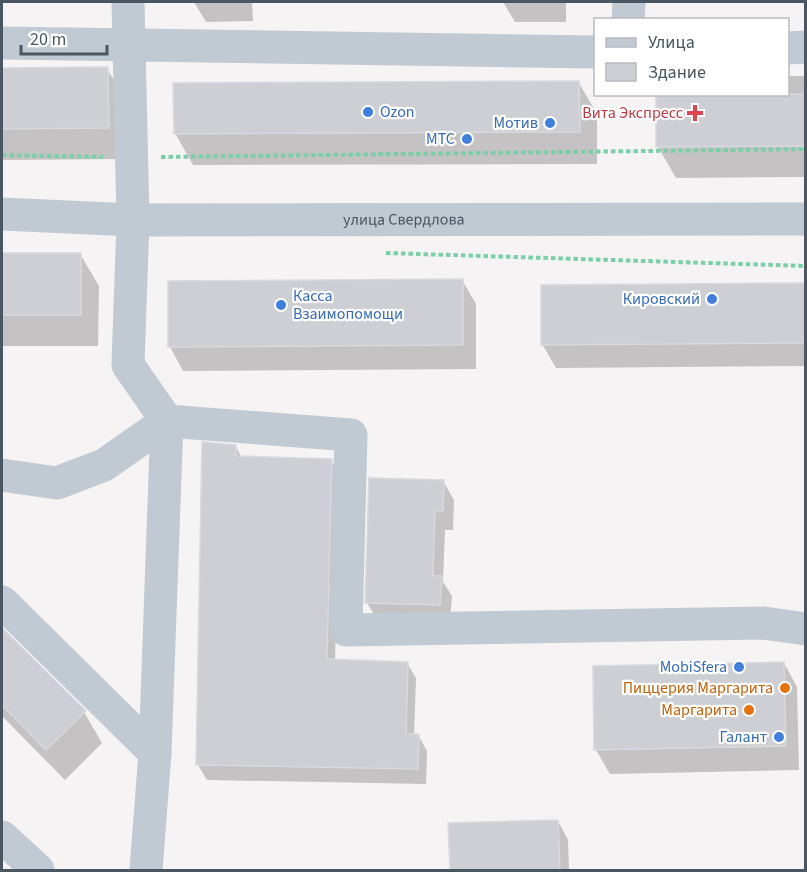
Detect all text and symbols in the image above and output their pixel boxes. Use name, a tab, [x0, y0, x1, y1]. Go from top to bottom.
scale bar	[21, 18, 106, 56]
legend	[594, 18, 789, 96]
text: 20 m	[30, 27, 66, 52]
text: Улица	[648, 30, 695, 55]
text: Здание	[648, 60, 706, 85]
place label: Ozon	[380, 101, 415, 123]
place label: Вита Экспресс	[582, 102, 683, 124]
marker: Ozon	[361, 105, 375, 119]
marker: Вита Экспресс	[688, 106, 702, 120]
place label: Мотив	[493, 112, 538, 134]
marker: Мотив	[543, 116, 557, 130]
place label: МТС	[426, 128, 455, 150]
marker: МТС	[460, 132, 474, 146]
street label: улица Свердлова	[343, 209, 465, 231]
place label: Касса Взаимопомощи	[293, 285, 403, 325]
place label: Кировский	[623, 288, 700, 310]
marker: Кировский	[705, 292, 719, 306]
marker: Касса Взаимопомощи	[274, 298, 288, 312]
place label: MobiSfera	[660, 656, 727, 678]
marker: MobiSfera	[732, 660, 746, 674]
place label: Пиццерия Маргарита	[623, 677, 773, 699]
marker: Пиццерия Маргарита	[778, 681, 792, 695]
place label: Маргарита	[661, 699, 737, 721]
marker: Маргарита	[742, 703, 756, 717]
place label: Галант	[720, 726, 767, 748]
marker: Галант	[772, 730, 786, 744]

